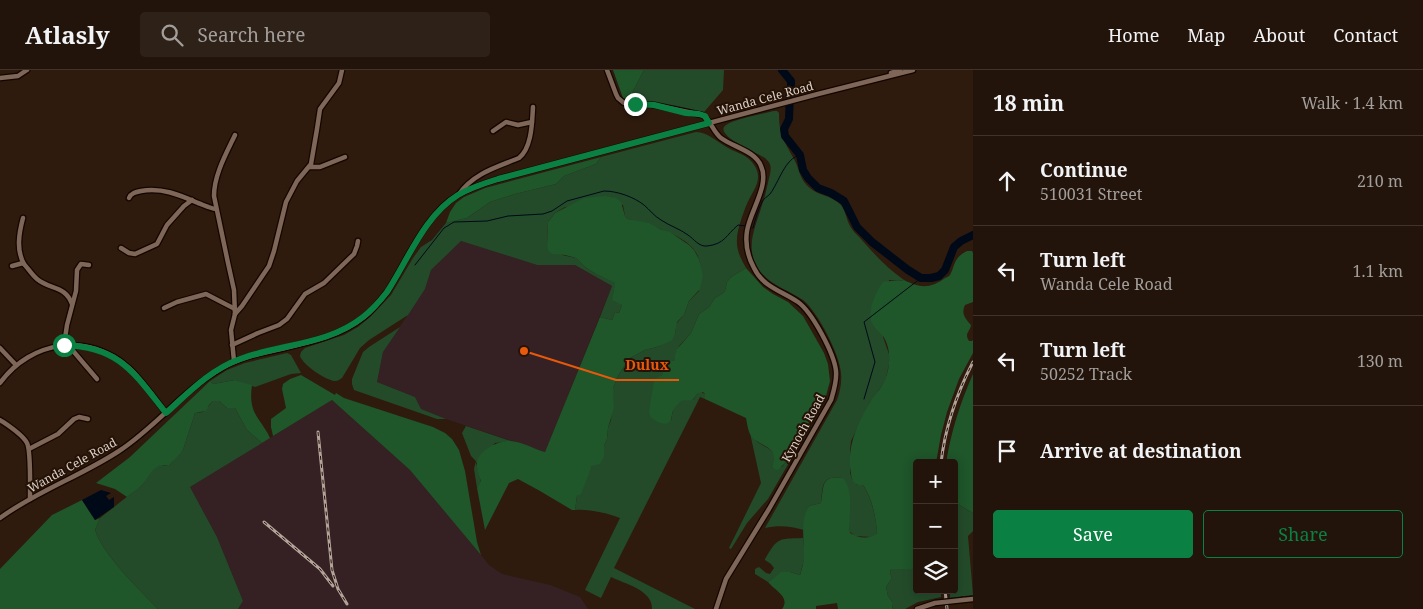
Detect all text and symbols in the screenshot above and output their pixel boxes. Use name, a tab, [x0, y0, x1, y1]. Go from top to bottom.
search box	[140, 12, 490, 57]
text: Atlasly	[25, 18, 110, 51]
icon: search	[158, 21, 186, 49]
text: Search here	[198, 22, 305, 48]
text: Home	[1108, 23, 1159, 47]
text: Map	[1187, 23, 1225, 47]
text: About	[1253, 23, 1305, 47]
text: Contact	[1333, 23, 1398, 47]
street label: Wanda Cele Road	[715, 77, 816, 119]
text: 18 min	[993, 89, 1064, 117]
text: Walk · 1.4 km	[1301, 92, 1403, 114]
route end	[624, 93, 647, 116]
text: Continue	[1040, 157, 1128, 183]
icon: ahead	[993, 167, 1021, 195]
text: 210 m	[1357, 170, 1403, 192]
text: 510031 Street	[1040, 183, 1142, 205]
text: Turn left	[1040, 247, 1126, 273]
icon: left	[993, 257, 1021, 285]
text: 1.1 km	[1352, 260, 1403, 282]
text: Wanda Cele Road	[1040, 273, 1173, 295]
route start	[53, 334, 76, 357]
text: Turn left	[1040, 337, 1126, 363]
icon: left	[993, 347, 1021, 375]
text: 130 m	[1357, 350, 1403, 372]
callout: Dulux	[616, 351, 679, 380]
text: Dulux	[625, 355, 669, 374]
text: 50252 Track	[1040, 363, 1132, 385]
street label: Kynoch Road	[777, 391, 829, 465]
street label: Wanda Cele Road	[24, 433, 120, 497]
icon: arrive	[993, 437, 1021, 465]
text: Arrive at destination	[1040, 438, 1242, 464]
map controls	[913, 459, 958, 594]
button: +	[913, 459, 958, 504]
button: −	[913, 504, 958, 549]
button: Save	[993, 510, 1193, 558]
button: Share	[1203, 510, 1403, 558]
button: layers	[913, 549, 958, 594]

